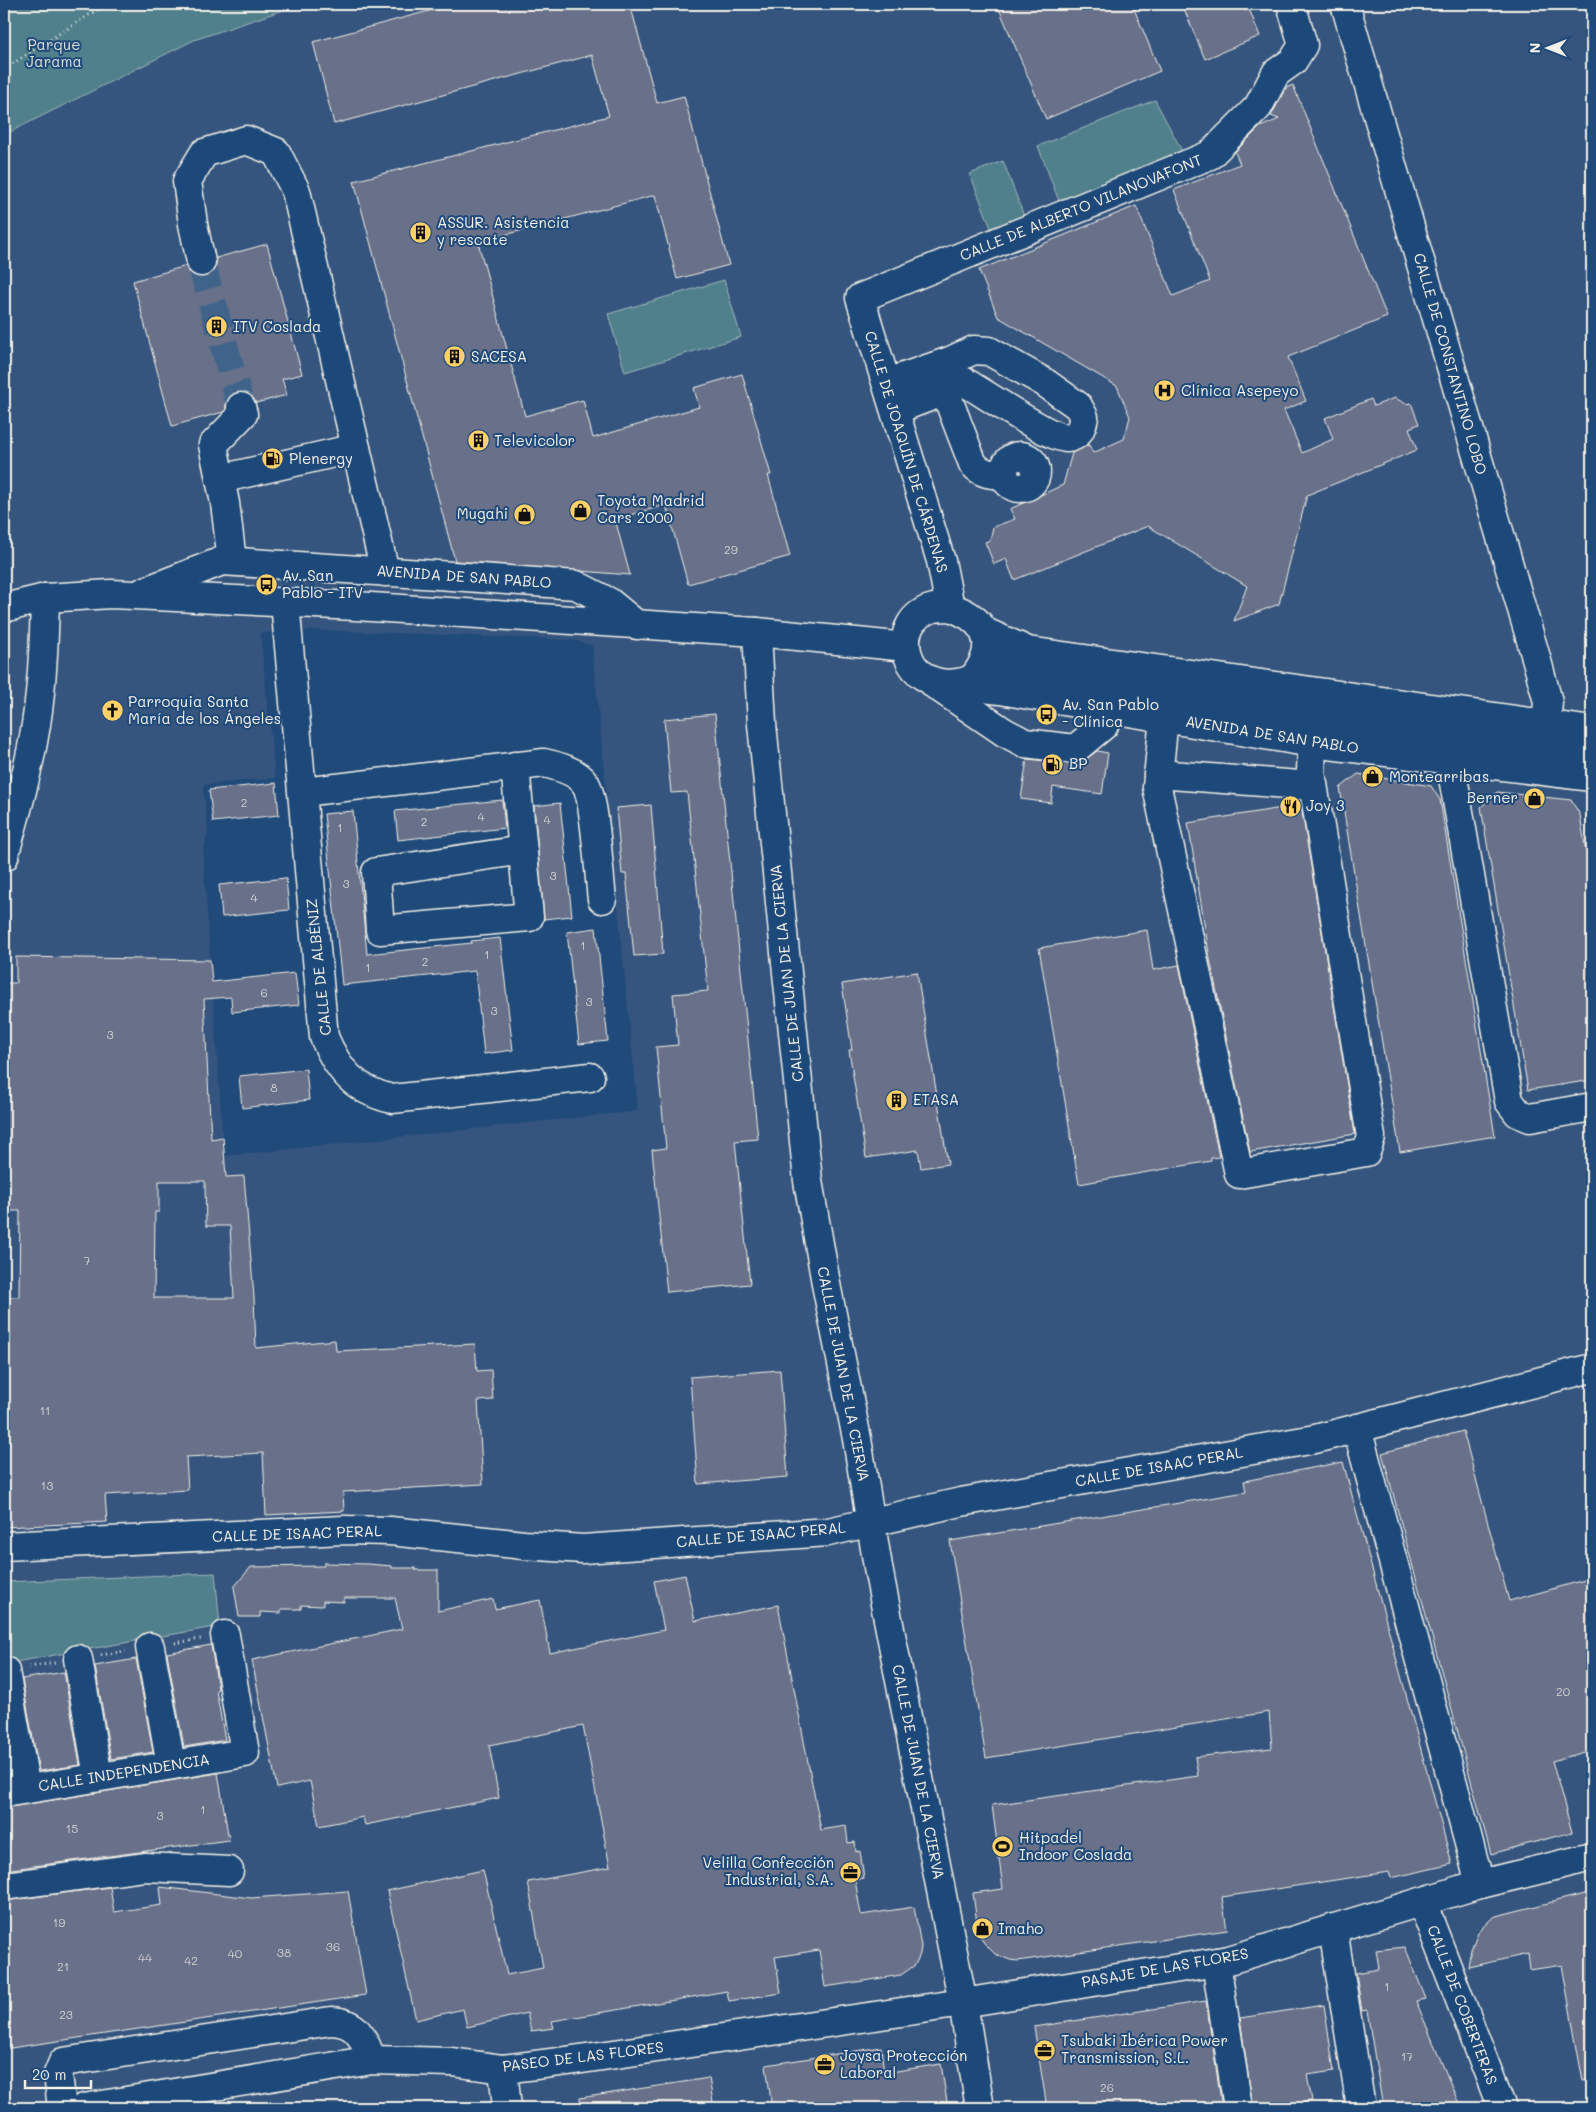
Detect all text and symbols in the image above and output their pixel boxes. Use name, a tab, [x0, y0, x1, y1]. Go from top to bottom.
north arrow	[1524, 22, 1574, 72]
park label: Parque Jarama	[26, 34, 82, 71]
text: N	[1525, 43, 1544, 53]
street label: CALLE DE ALBERTO VILANOVAFONT	[956, 149, 1205, 265]
place label: ASSUR. Asistencia y rescate	[437, 212, 570, 249]
building icon: ASSUR. Asistencia y rescate	[409, 220, 433, 244]
street label: CALLE DE CONSTANTINO LOBO	[1410, 251, 1492, 477]
building icon: ITV Coslada	[205, 315, 229, 339]
place label: ITV Coslada	[233, 316, 321, 336]
street label: CALLE DE JOAQUÍN DE CÁRDENAS	[861, 328, 953, 575]
building icon: SACESA	[443, 345, 467, 369]
place label: SACESA	[471, 346, 527, 366]
hospital icon: Clínica Asepeyo	[1153, 379, 1177, 403]
place label: Clínica Asepeyo	[1181, 380, 1298, 400]
building icon: Televicolor	[466, 429, 490, 453]
place label: Televicolor	[494, 430, 575, 450]
fuel station icon: Plenergy	[261, 447, 285, 471]
place label: Plenergy	[289, 448, 353, 468]
place label: Toyota Madrid Cars 2000	[597, 490, 704, 527]
shop icon: Toyota Madrid Cars 2000	[569, 498, 593, 522]
shop icon: Mugahi	[512, 502, 536, 526]
place label: Mugahi	[457, 503, 508, 523]
house number: 29	[724, 541, 738, 557]
street label: AVENIDA DE SAN PABLO	[376, 560, 552, 592]
place label: Av. San Pablo - ITV	[282, 565, 363, 602]
bus stop icon: Av. San Pablo - ITV	[254, 573, 278, 597]
place label: Parroquia Santa María de los Ángeles	[128, 691, 281, 728]
place label: Av. San Pablo - Clínica	[1062, 694, 1159, 731]
church icon: Parroquia Santa María de los Ángeles	[100, 699, 124, 723]
bus stop icon: Av. San Pablo - Clínica	[1034, 702, 1058, 726]
street label: AVENIDA DE SAN PABLO	[1184, 710, 1360, 758]
fuel station icon: BP	[1041, 752, 1065, 776]
place label: BP	[1069, 753, 1087, 773]
shop icon: Montearribas	[1361, 765, 1385, 789]
place label: Montearribas	[1389, 766, 1489, 786]
shop icon: Berner	[1522, 786, 1546, 810]
place label: Berner	[1467, 787, 1518, 807]
house number: 2	[241, 794, 247, 810]
restaurant icon: Joy 3	[1278, 794, 1302, 818]
place label: Joy 3	[1306, 795, 1345, 815]
house number: 4	[477, 808, 485, 824]
house number: 4	[543, 811, 551, 827]
house number: 2	[421, 813, 427, 829]
house number: 1	[337, 819, 343, 835]
street label: CALLE DE JUAN DE LA CIERVA	[765, 863, 807, 1083]
house number: 3	[549, 867, 557, 883]
house number: 3	[342, 875, 350, 891]
house number: 4	[250, 889, 258, 905]
street label: CALLE DE ALBÉNIZ	[301, 897, 335, 1037]
house number: 1	[580, 937, 586, 953]
house number: 1	[484, 946, 490, 962]
house number: 2	[422, 953, 428, 969]
house number: 1	[365, 959, 371, 975]
house number: 6	[260, 984, 268, 1000]
house number: 3	[585, 993, 593, 1009]
house number: 3	[490, 1002, 498, 1018]
house number: 3	[106, 1026, 114, 1042]
house number: 8	[270, 1079, 278, 1095]
building icon: ETASA	[885, 1088, 909, 1112]
place label: ETASA	[913, 1089, 959, 1109]
house number: 7	[84, 1252, 91, 1268]
street label: CALLE DE JUAN DE LA CIERVA	[813, 1265, 875, 1483]
house number: 11	[40, 1402, 50, 1418]
street label: CALLE DE ISAAC PERAL	[1073, 1441, 1244, 1491]
house number: 13	[41, 1477, 53, 1493]
street label: CALLE DE ISAAC PERAL	[675, 1517, 847, 1551]
street label: CALLE DE ISAAC PERAL	[212, 1520, 382, 1546]
street label: CALLE DE JUAN DE LA CIERVA	[888, 1663, 950, 1881]
house number: 20	[1556, 1683, 1571, 1699]
street label: CALLE INDEPENDENCIA	[37, 1749, 211, 1795]
house number: 1	[200, 1801, 206, 1817]
house number: 3	[156, 1807, 164, 1823]
house number: 15	[66, 1820, 78, 1836]
place label: Hitpadel Indoor Coslada	[1019, 1827, 1132, 1864]
sports icon: Hitpadel Indoor Coslada	[991, 1835, 1015, 1859]
place label: Velilla Confección Industrial, S.A.	[703, 1852, 834, 1889]
office icon: Velilla Confección Industrial, S.A.	[838, 1860, 862, 1884]
house number: 19	[53, 1914, 65, 1930]
shop icon: Imaho	[970, 1917, 994, 1941]
place label: Imaho	[998, 1918, 1043, 1938]
street label: CALLE DE COBERTERAS	[1423, 1922, 1503, 2087]
house number: 36	[326, 1938, 340, 1954]
street label: PASAJE DE LAS FLORES	[1080, 1943, 1250, 1992]
house number: 38	[277, 1944, 291, 1960]
house number: 40	[228, 1945, 243, 1961]
house number: 44	[138, 1949, 152, 1965]
house number: 42	[184, 1952, 198, 1968]
house number: 21	[57, 1958, 69, 1974]
house number: 1	[1384, 1978, 1390, 1994]
house number: 23	[59, 2006, 73, 2022]
place label: Tsubaki Ibérica Power Transmission, S.L.	[1061, 2030, 1228, 2067]
street label: PASEO DE LAS FLORES	[501, 2036, 665, 2076]
office icon: Tsubaki Ibérica Power Transmission, S.L.	[1033, 2038, 1057, 2062]
place label: Joysa Protección Laboral	[840, 2045, 967, 2082]
house number: 17	[1401, 2048, 1413, 2064]
office icon: Joysa Protección Laboral	[812, 2053, 836, 2077]
scale bar	[25, 2057, 91, 2089]
text: 20 m	[32, 2064, 66, 2084]
house number: 26	[1100, 2079, 1114, 2095]

